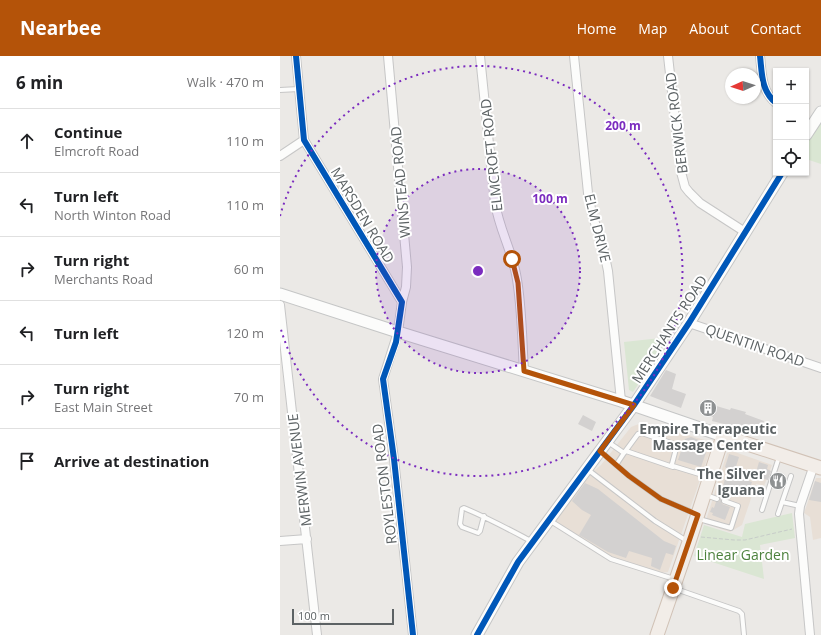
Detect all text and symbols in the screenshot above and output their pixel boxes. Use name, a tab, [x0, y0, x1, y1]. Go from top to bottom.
text: Nearbee	[20, 15, 101, 41]
text: Home	[577, 19, 616, 38]
text: Map	[638, 19, 667, 38]
text: About	[689, 19, 729, 38]
text: Contact	[751, 19, 801, 38]
north arrow	[725, 68, 761, 104]
map controls	[773, 68, 809, 176]
button: +	[773, 68, 809, 104]
text: 6 min	[16, 71, 63, 94]
street label: BERWICK ROAD	[660, 71, 692, 175]
text: Walk · 470 m	[187, 73, 264, 91]
street label: ELMCROFT ROAD	[476, 98, 506, 212]
button: −	[773, 104, 809, 140]
text: 200 m	[605, 117, 641, 134]
text: Continue	[54, 122, 122, 142]
street label: WINSTEAD ROAD	[386, 126, 414, 238]
icon: ahead	[16, 130, 38, 152]
text: 110 m	[226, 132, 264, 150]
button: locate	[773, 140, 809, 176]
text: Elmcroft Road	[54, 142, 139, 160]
street label: MARSDEN ROAD	[327, 164, 399, 266]
text: Turn left	[54, 186, 119, 206]
text: 100 m	[532, 190, 568, 207]
street label: ELM DRIVE	[580, 192, 616, 264]
icon: left	[16, 194, 38, 216]
text: 110 m	[226, 196, 264, 214]
text: North Winton Road	[54, 206, 171, 224]
text: Turn right	[54, 250, 129, 270]
route start	[503, 250, 521, 268]
icon: right	[16, 258, 38, 280]
text: 60 m	[234, 260, 264, 278]
centre of rings	[471, 264, 485, 278]
text: Merchants Road	[54, 270, 153, 288]
street label: MERCHANTS ROAD	[627, 271, 711, 387]
street label: QUENTIN ROAD	[703, 319, 807, 371]
icon: left	[16, 322, 38, 344]
text: Turn left	[54, 323, 119, 343]
text: 120 m	[226, 324, 264, 342]
text: Turn right	[54, 378, 129, 398]
icon: right	[16, 386, 38, 408]
text: 70 m	[234, 388, 264, 406]
text: East Main Street	[54, 398, 153, 416]
building icon: Empire Therapeutic Massage Center	[698, 398, 718, 418]
street label: MERWIN AVENUE	[283, 412, 315, 528]
place label: Empire Therapeutic Massage Center	[639, 419, 777, 454]
street label: ROYLESTON ROAD	[367, 423, 401, 545]
icon: arrive	[16, 450, 38, 472]
text: Arrive at destination	[54, 451, 209, 471]
place label: The Silver Iguana	[697, 464, 766, 499]
restaurant icon: The Silver Iguana	[768, 471, 788, 491]
park label: Linear Garden	[696, 545, 790, 564]
route end	[664, 579, 682, 597]
scale bar	[292, 607, 394, 626]
text: 100 m	[298, 608, 330, 623]

